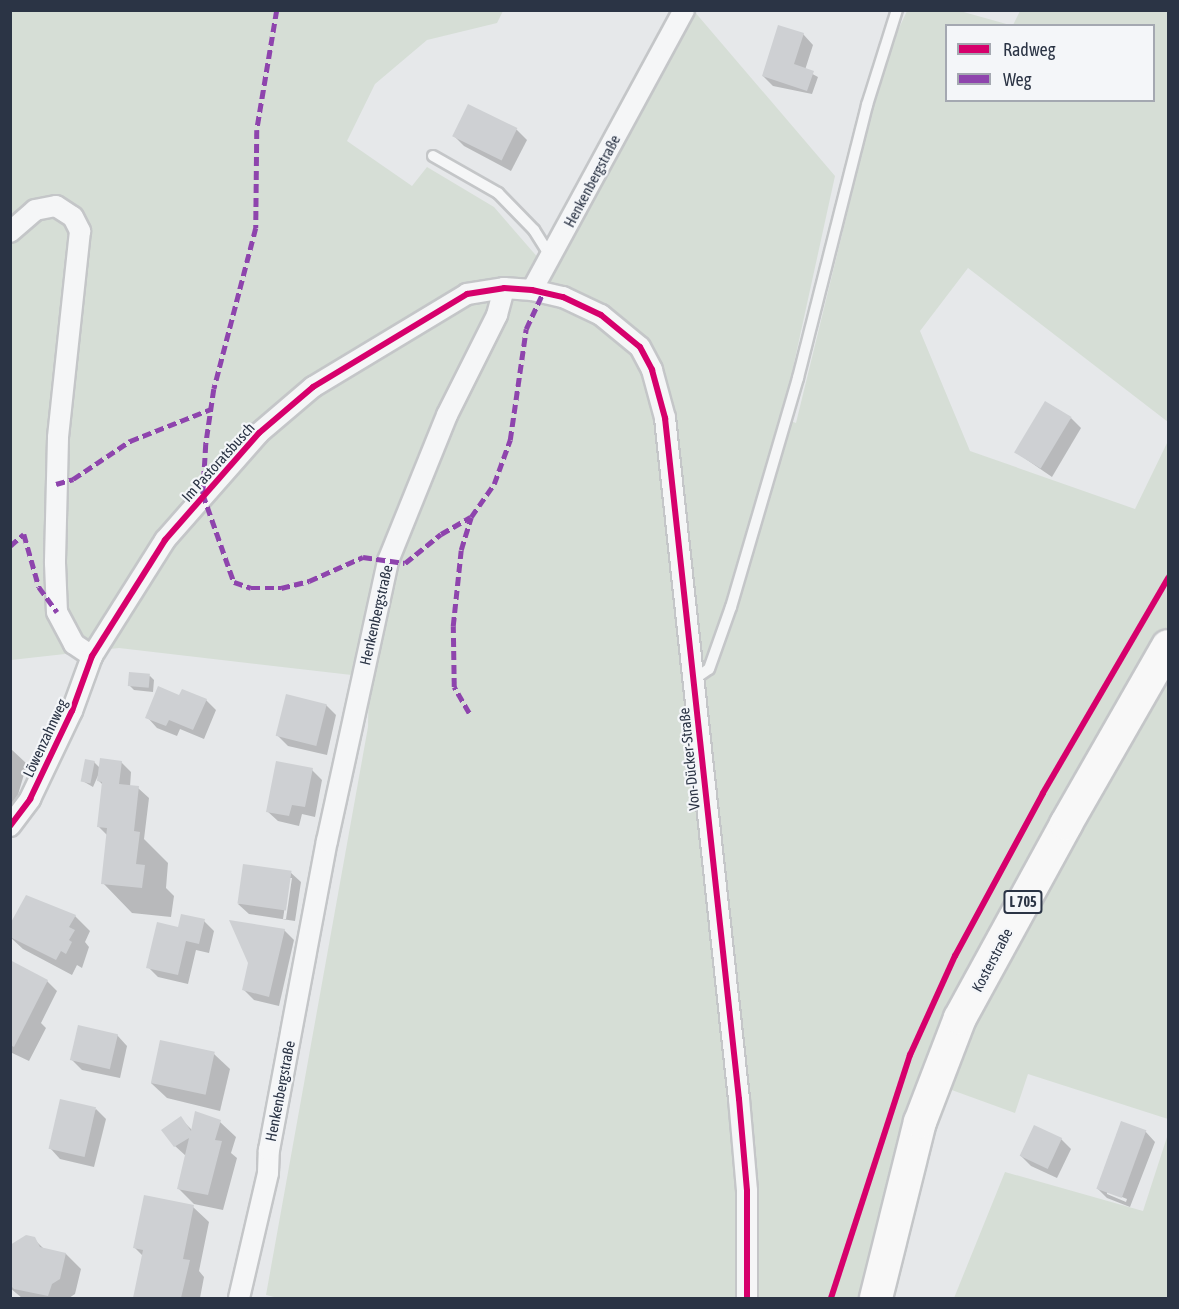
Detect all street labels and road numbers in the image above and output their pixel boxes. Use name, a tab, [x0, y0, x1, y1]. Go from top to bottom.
street label: Henkenbergstraße	[560, 132, 624, 230]
street label: Im Pastoratsbusch	[178, 419, 258, 505]
street label: Henkenbergstraße	[356, 563, 396, 667]
street label: Löwenzahnweg	[19, 696, 71, 780]
street label: Von-Dücker-Straße	[675, 707, 703, 811]
road number: L 705	[1002, 891, 1044, 913]
street label: Kosterstraße	[968, 925, 1016, 995]
street label: Henkenbergstraße	[261, 1039, 299, 1143]

